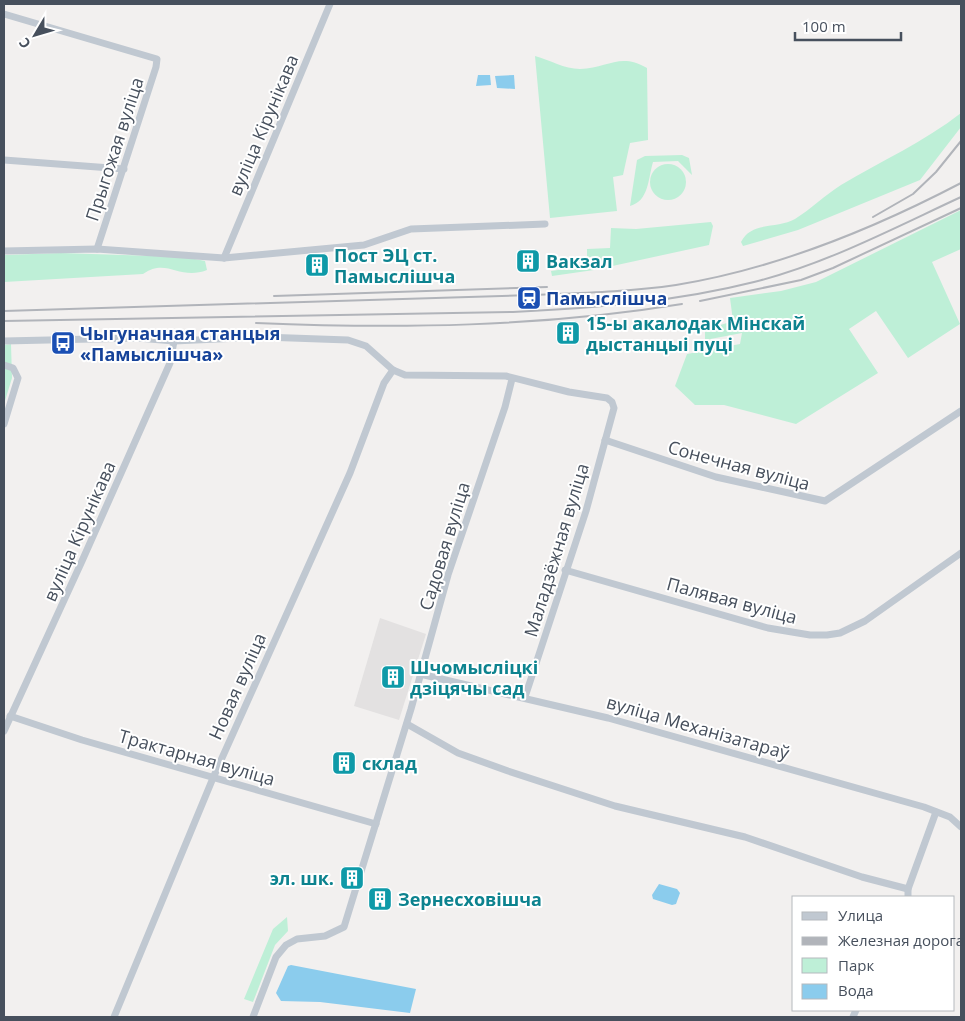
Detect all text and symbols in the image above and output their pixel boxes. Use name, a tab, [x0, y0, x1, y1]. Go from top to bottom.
north arrow	[10, 10, 60, 60]
scale bar	[795, 10, 901, 42]
text: 100 m	[802, 16, 846, 36]
text: С	[14, 34, 35, 53]
street label: вуліца Кірунікава	[222, 51, 304, 199]
street label: Прыгожая вуліца	[79, 74, 149, 224]
place label: Пост ЭЦ ст. Памыслішча	[334, 243, 455, 288]
building icon: Вакзал	[515, 248, 541, 274]
place label: Вакзал	[546, 249, 613, 273]
building icon: Пост ЭЦ ст. Памыслішча	[304, 252, 330, 278]
station icon: Памыслішча	[516, 285, 542, 311]
place label: Памыслішча	[546, 286, 667, 310]
place label: 15-ы акалодак Мінскай дыстанцыі пуці	[586, 311, 805, 356]
building icon: 15-ы акалодак Мінскай дыстанцыі пуці	[555, 320, 581, 346]
place label: Чыгуначная станцыя «Памыслішча»	[80, 321, 280, 366]
bus stop icon: Чыгуначная станцыя «Памыслішча»	[50, 330, 76, 356]
street label: Сонечная вуліца	[665, 435, 813, 495]
street label: вуліца Кірунікава	[37, 457, 121, 605]
street label: Маладзёжная вуліца	[518, 460, 594, 640]
street label: Садовая вуліца	[413, 479, 475, 613]
street label: Палявая вуліца	[664, 571, 800, 629]
street label: Новая вуліца	[203, 629, 271, 743]
place label: Шчомысліцкі дзіцячы сад	[410, 655, 538, 700]
building icon: Шчомысліцкі дзіцячы сад	[380, 664, 406, 690]
street label: вуліца Механізатараў	[604, 689, 793, 765]
street label: Трактарная вуліца	[116, 723, 278, 791]
building icon: склад	[331, 750, 357, 776]
place label: склад	[362, 751, 417, 775]
building icon: эл. шк.	[339, 865, 365, 891]
place label: эл. шк.	[270, 866, 334, 890]
building icon: Зернесховішча	[367, 886, 393, 912]
place label: Зернесховішча	[398, 887, 542, 911]
legend	[792, 896, 955, 1011]
text: Улица	[838, 905, 883, 925]
text: Железная дорога	[838, 930, 964, 950]
text: Парк	[838, 955, 874, 975]
text: Вода	[838, 980, 874, 1000]

